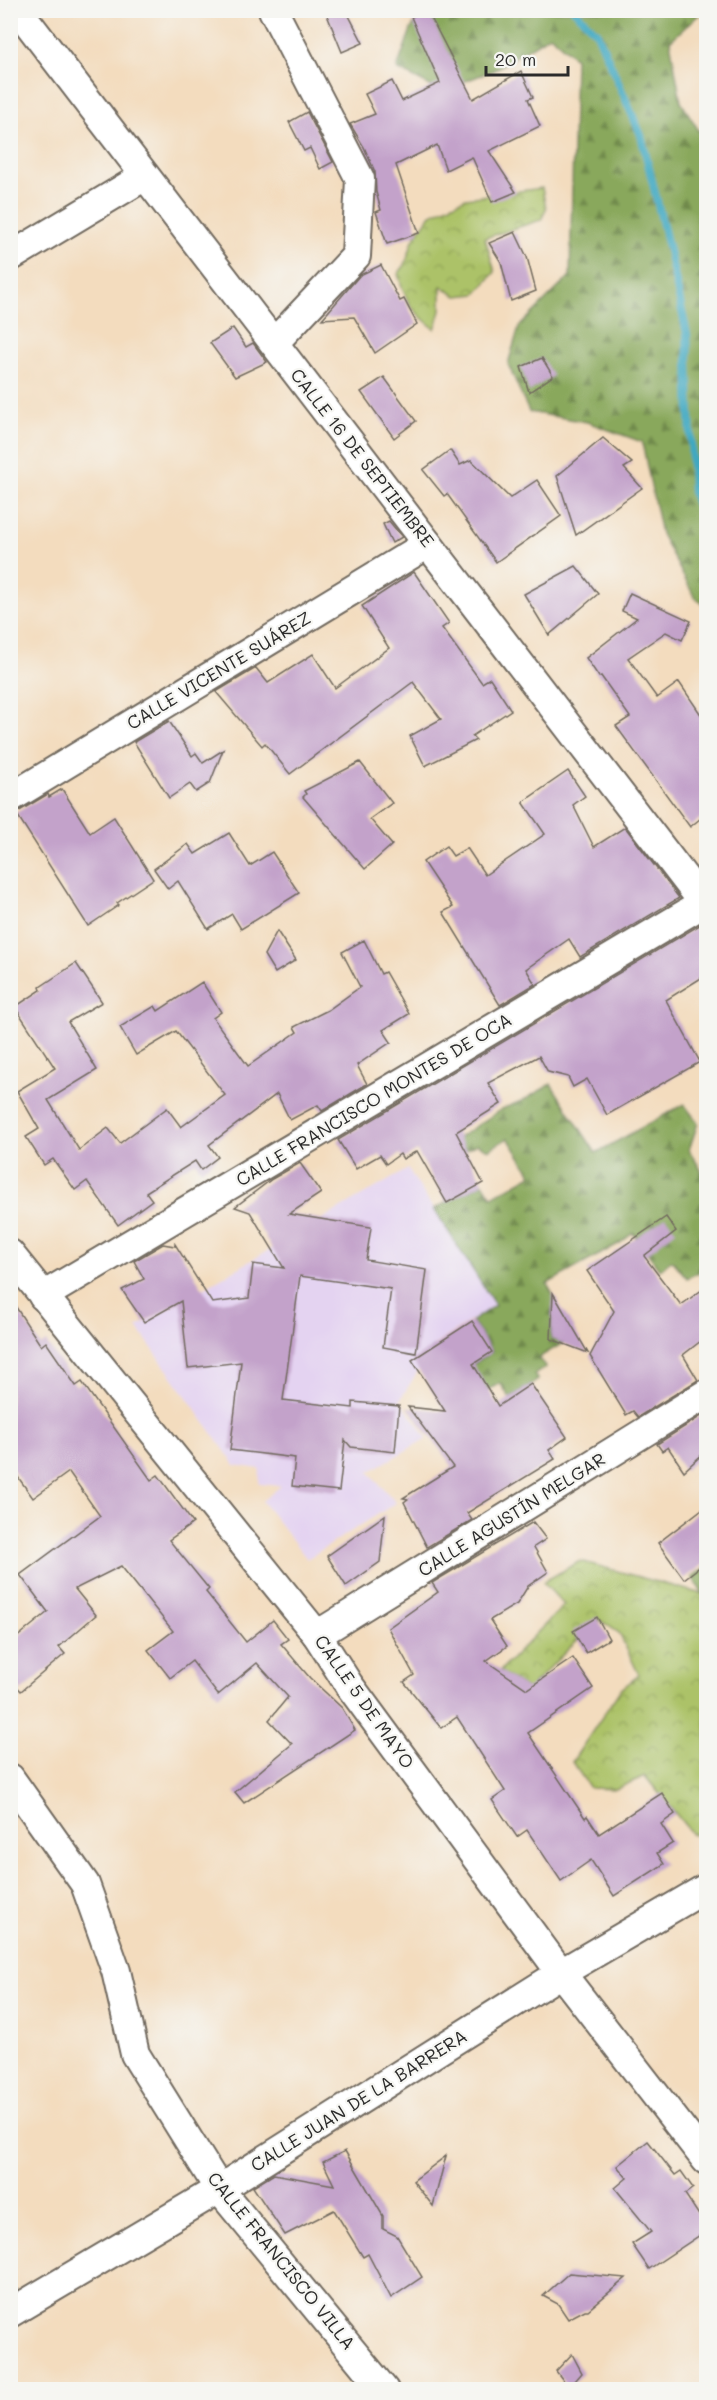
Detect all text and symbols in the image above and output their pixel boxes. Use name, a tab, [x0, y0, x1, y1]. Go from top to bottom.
scale bar	[486, 39, 568, 77]
text: 20 m	[495, 47, 536, 71]
street label: CALLE 16 DE SEPTIEMBRE	[285, 363, 440, 552]
street label: CALLE VICENTE SUÁREZ	[122, 606, 315, 735]
street label: CALLE FRANCISCO MONTES DE OCA	[231, 1007, 516, 1191]
street label: CALLE AGUSTÍN MELGAR	[413, 1447, 610, 1582]
street label: CALLE 5 DE MAYO	[310, 1630, 420, 1773]
street label: CALLE JUAN DE LA BARRERA	[246, 2024, 471, 2177]
street label: CALLE FRANCISCO VILLA	[203, 2166, 361, 2354]

